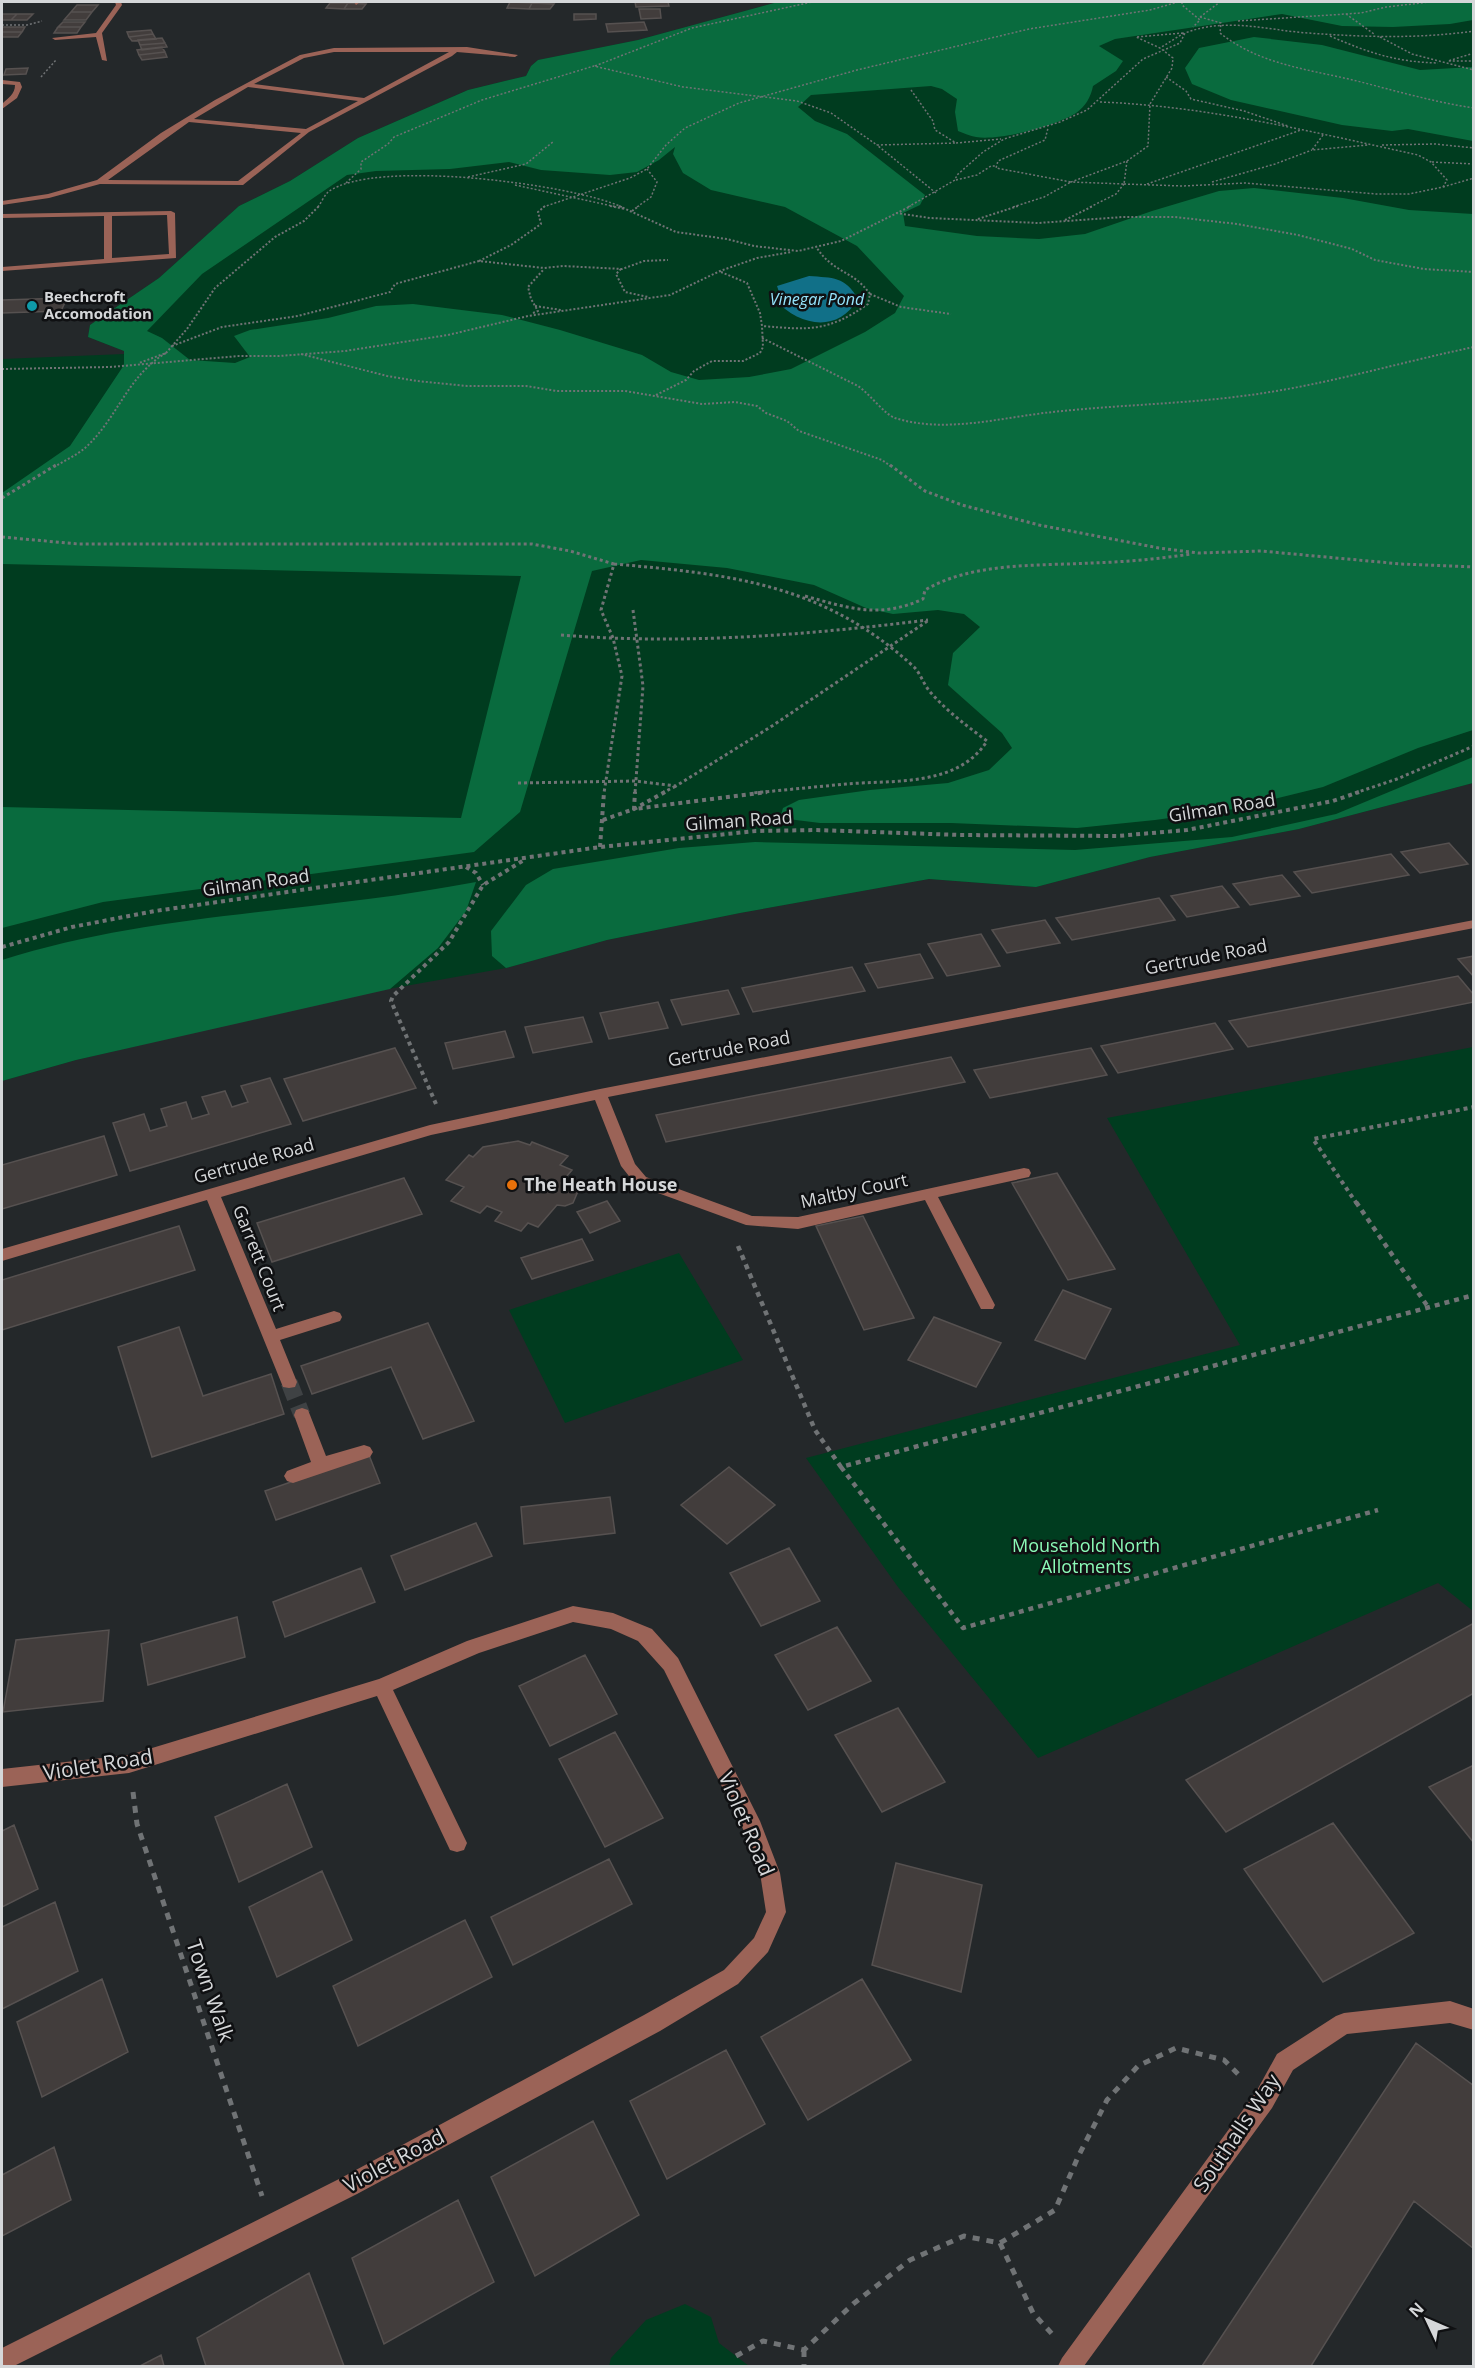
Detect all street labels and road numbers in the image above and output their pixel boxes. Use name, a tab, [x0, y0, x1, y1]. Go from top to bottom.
street label: Gilman Road	[1167, 787, 1277, 827]
street label: Gilman Road	[684, 804, 793, 836]
street label: Gilman Road	[201, 863, 311, 901]
street label: Gertrude Road	[1143, 932, 1269, 980]
street label: Gertrude Road	[666, 1024, 792, 1072]
street label: Gertrude Road	[191, 1131, 317, 1189]
street label: Maltby Court	[798, 1167, 910, 1213]
street label: Garrett Court	[228, 1201, 292, 1314]
street label: Violet Road	[41, 1742, 155, 1786]
street label: Violet Road	[712, 1767, 781, 1880]
street label: Town Walk	[180, 1936, 241, 2045]
street label: Southalls Way	[1186, 2068, 1286, 2197]
street label: Violet Road	[338, 2122, 449, 2198]

